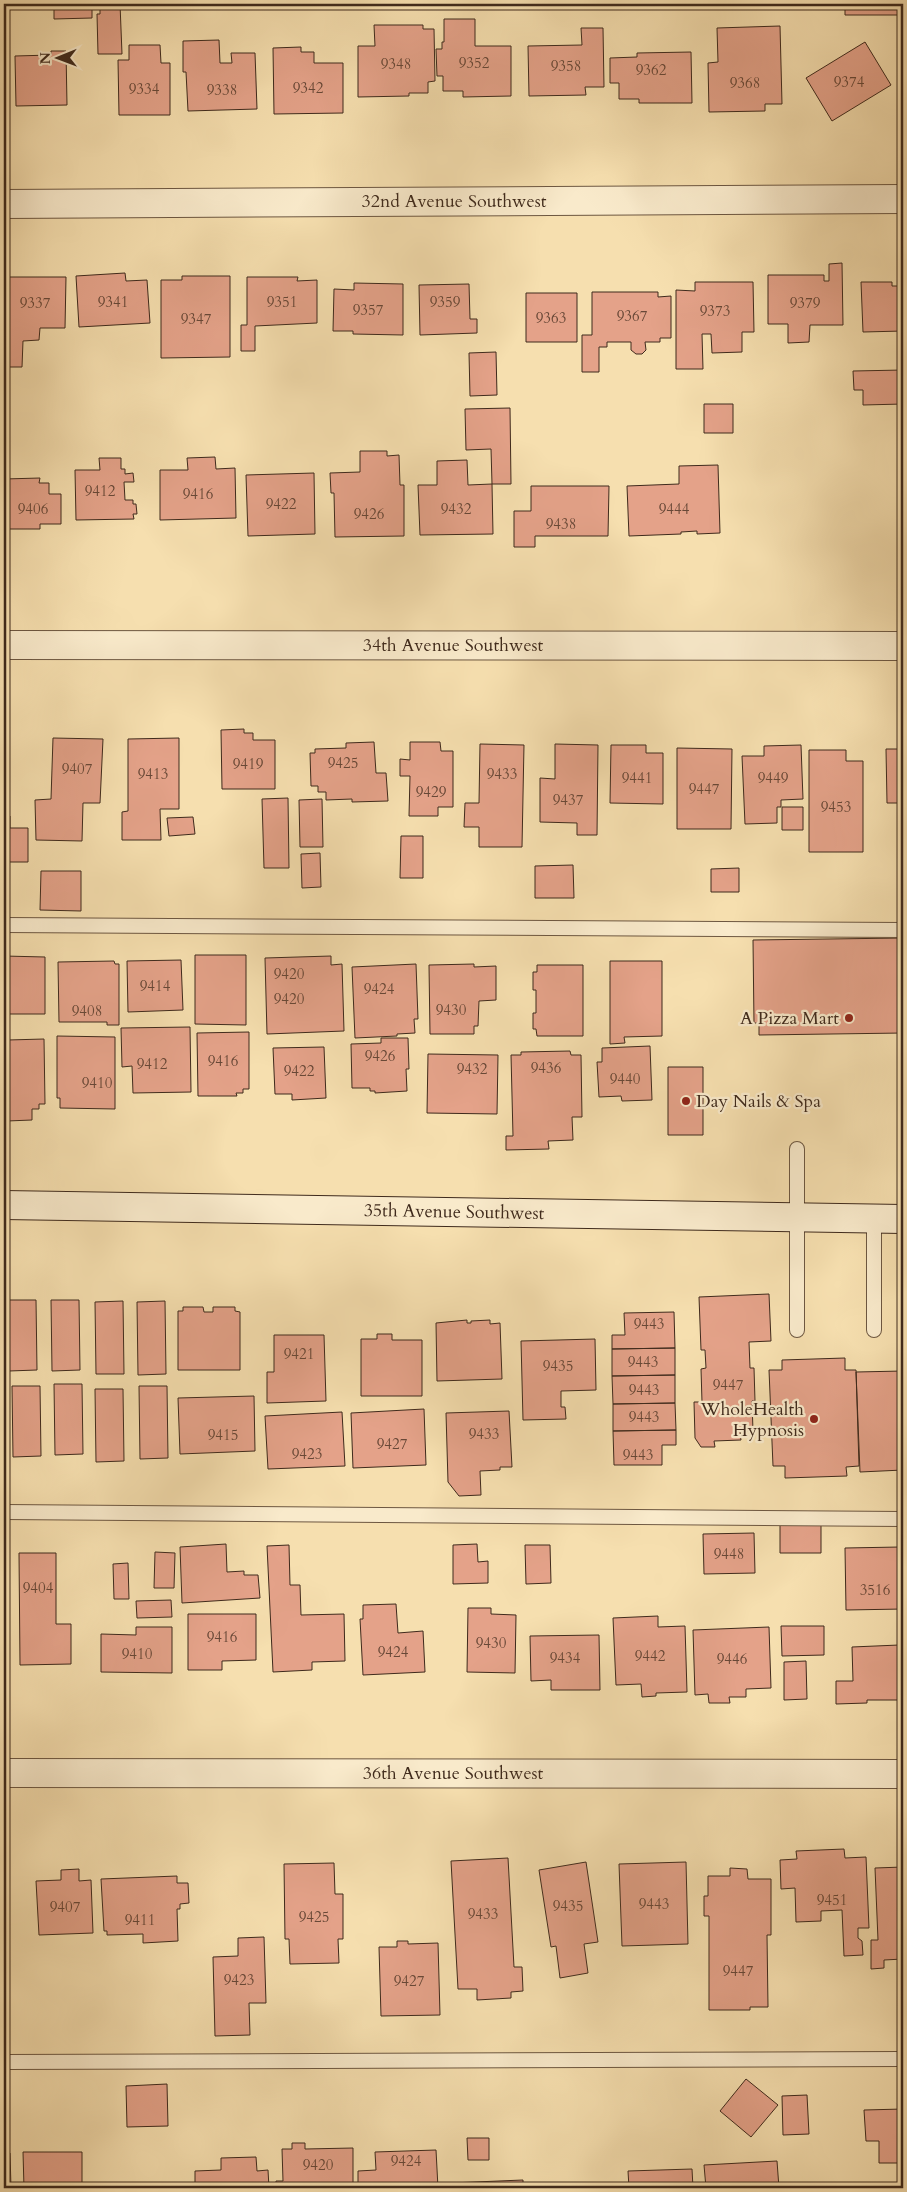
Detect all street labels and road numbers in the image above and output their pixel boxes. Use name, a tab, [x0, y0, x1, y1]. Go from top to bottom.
street label: 32nd Avenue Southwest	[362, 189, 547, 214]
street label: 34th Avenue Southwest	[363, 633, 544, 658]
street label: 35th Avenue Southwest	[364, 1198, 545, 1226]
street label: 36th Avenue Southwest	[363, 1761, 544, 1786]

